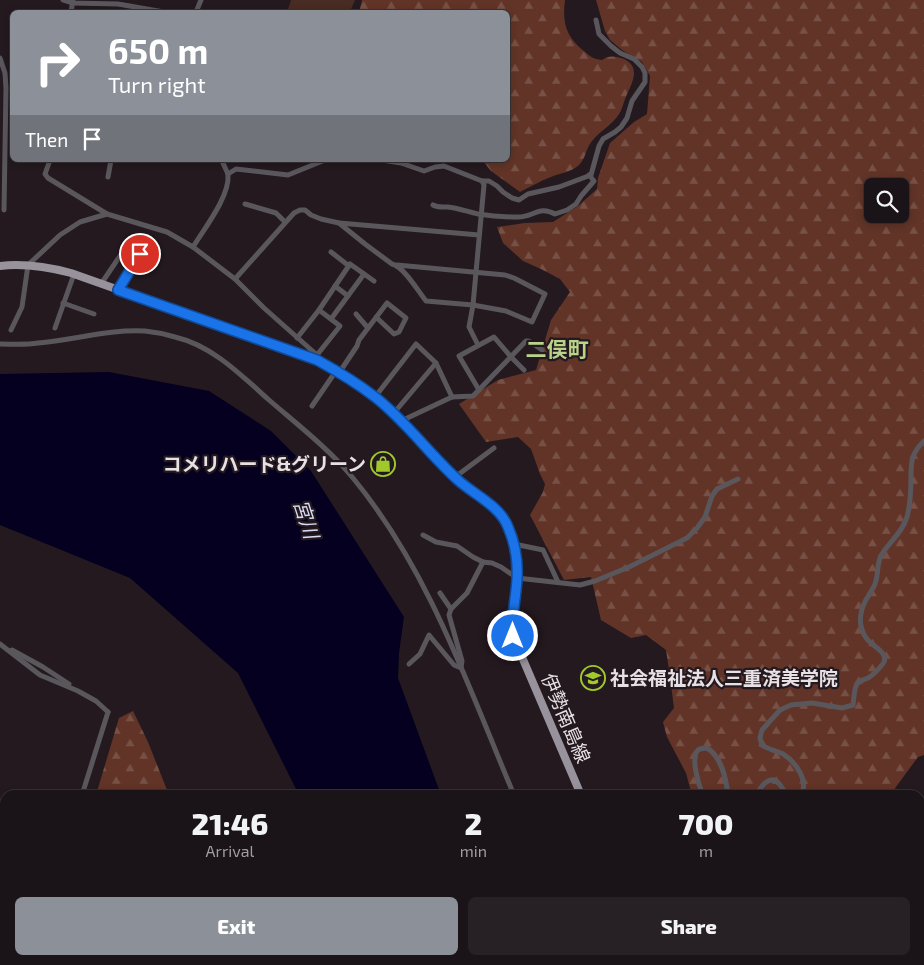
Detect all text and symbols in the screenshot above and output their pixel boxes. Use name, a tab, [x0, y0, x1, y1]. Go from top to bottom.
text: 650 m	[108, 29, 208, 71]
icon: right	[25, 30, 90, 95]
text: Turn right	[108, 71, 206, 97]
icon: arrive	[78, 125, 106, 153]
text: Then	[25, 128, 68, 151]
map controls	[864, 178, 909, 223]
button: search	[864, 178, 909, 223]
pin	[119, 233, 161, 275]
icon: arrive	[126, 240, 154, 268]
district label: 二俣町	[526, 336, 589, 361]
shop icon: コメリハード&グリーン	[370, 451, 396, 477]
place label: コメリハード&グリーン	[162, 452, 366, 475]
water label: 宮川	[289, 496, 325, 543]
position arrow	[486, 609, 538, 661]
school or university icon: 社会福祉法人三重済美学院	[580, 665, 606, 691]
place label: 社会福祉法人三重済美学院	[610, 666, 838, 689]
street label: 伊勢南島線	[537, 670, 596, 766]
text: 21:46	[192, 805, 268, 841]
text: 2	[465, 805, 482, 841]
text: 700	[679, 805, 733, 841]
text: Arrival	[206, 841, 254, 860]
text: min	[460, 841, 487, 860]
text: m	[699, 841, 713, 860]
button: Exit	[15, 897, 458, 955]
button: Share	[468, 897, 910, 955]

